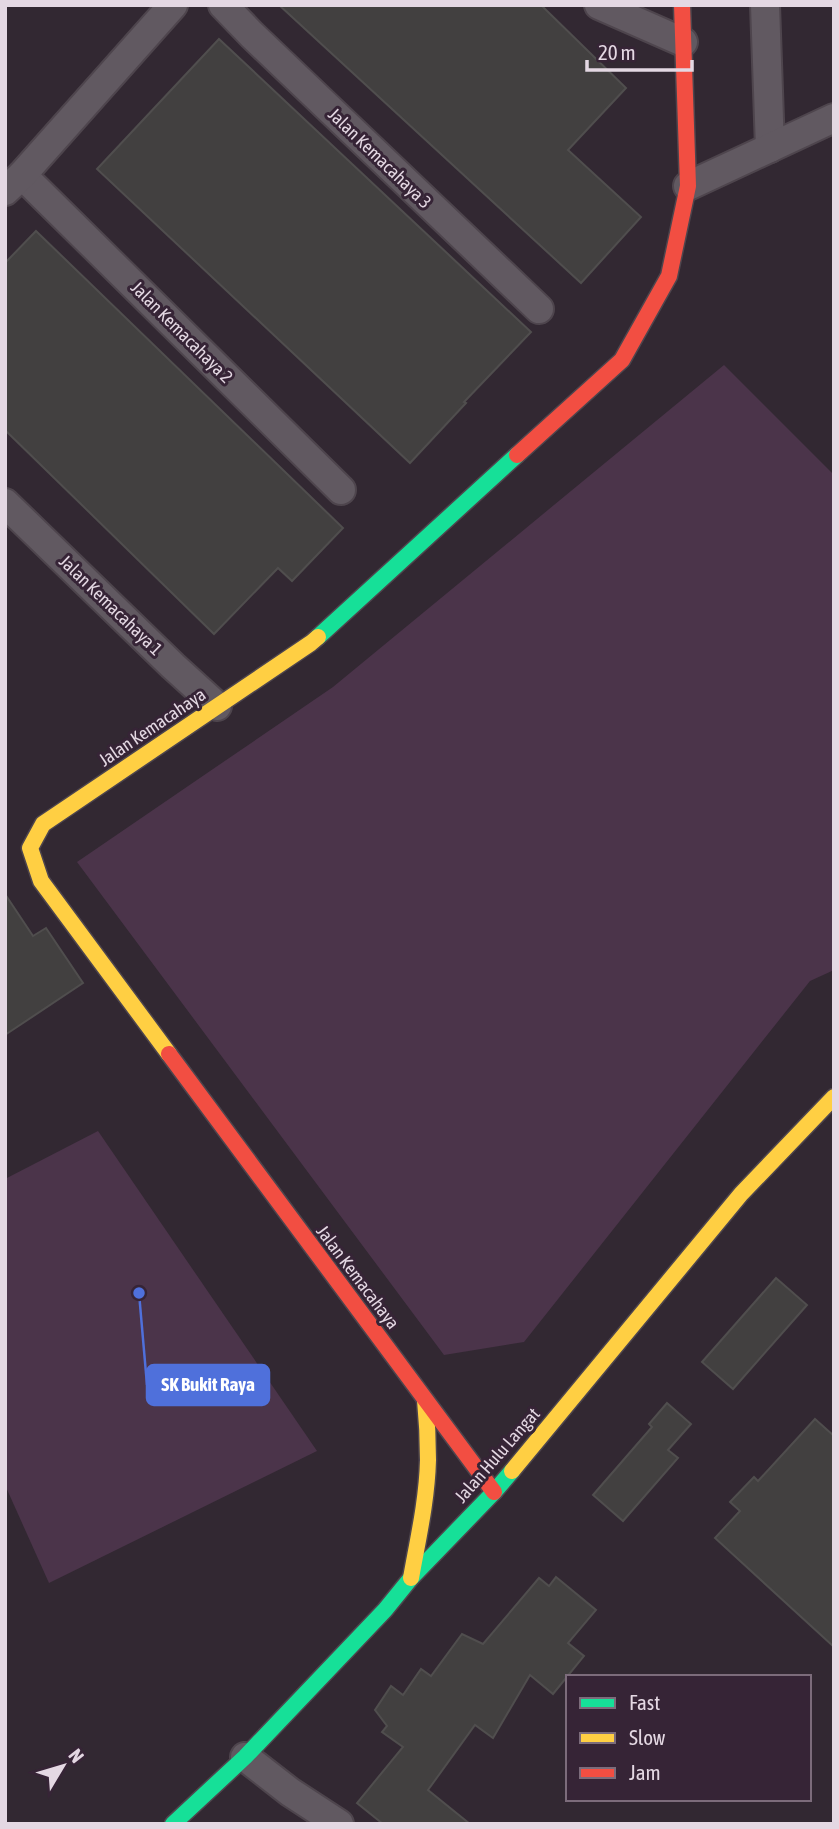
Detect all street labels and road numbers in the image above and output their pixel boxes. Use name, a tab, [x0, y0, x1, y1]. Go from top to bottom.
street label: Jalan Kemacahaya 3	[324, 104, 436, 212]
street label: Jalan Kemacahaya 2	[127, 277, 237, 387]
street label: Jalan Kemacahaya 1	[55, 551, 167, 659]
street label: Jalan Kemacahaya	[95, 684, 209, 770]
street label: Jalan Kemacahaya	[312, 1221, 404, 1333]
street label: Jalan Hulu Langat	[450, 1403, 544, 1507]

